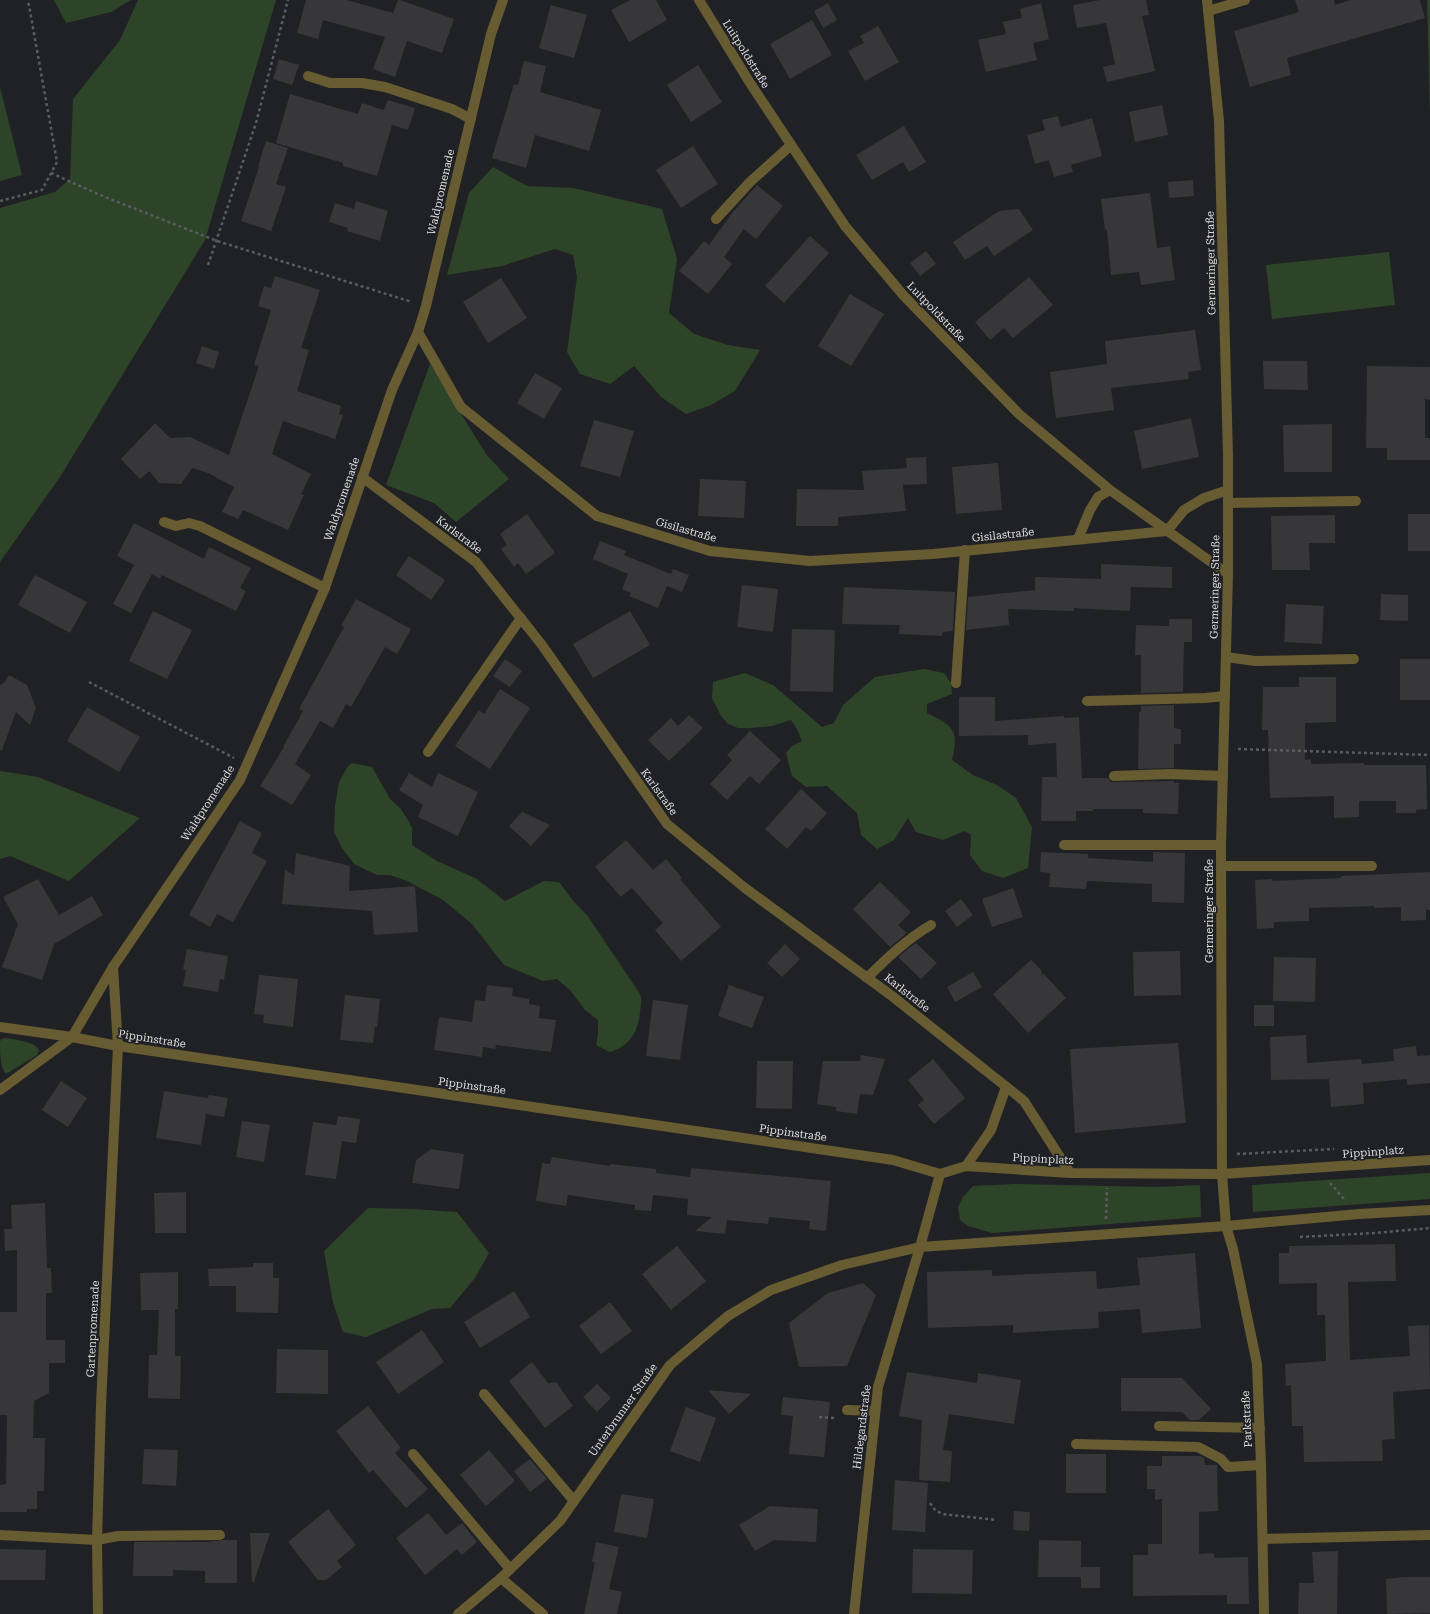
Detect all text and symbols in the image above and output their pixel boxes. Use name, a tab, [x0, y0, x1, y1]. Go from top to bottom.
street label: Luitpoldstraße	[720, 17, 772, 91]
street label: Waldpromenade	[425, 148, 457, 236]
street label: Germeringer Straße	[1204, 211, 1218, 315]
street label: Luitpoldstraße	[904, 279, 968, 345]
street label: Waldpromenade	[322, 455, 362, 543]
street label: Karlstraße	[433, 513, 485, 557]
street label: Gisilastraße	[654, 515, 718, 545]
street label: Gisilastraße	[971, 525, 1035, 545]
street label: Germeringer Straße	[1208, 535, 1222, 639]
street label: Waldpromenade	[179, 763, 237, 843]
street label: Karlstraße	[638, 766, 680, 818]
street label: Germeringer Straße	[1203, 859, 1216, 963]
street label: Karlstraße	[882, 971, 932, 1015]
street label: Pippinstraße	[117, 1027, 187, 1051]
street label: Pippinstraße	[437, 1075, 507, 1097]
street label: Pippinstraße	[758, 1122, 828, 1144]
street label: Pippinplatz	[1342, 1143, 1404, 1161]
street label: Pippinplatz	[1012, 1151, 1074, 1167]
street label: Gartenpromenade	[84, 1280, 102, 1378]
street label: Unterbrunner Straße	[586, 1361, 660, 1459]
street label: Hildegardstraße	[850, 1384, 874, 1470]
street label: Parkstraße	[1239, 1390, 1255, 1448]

